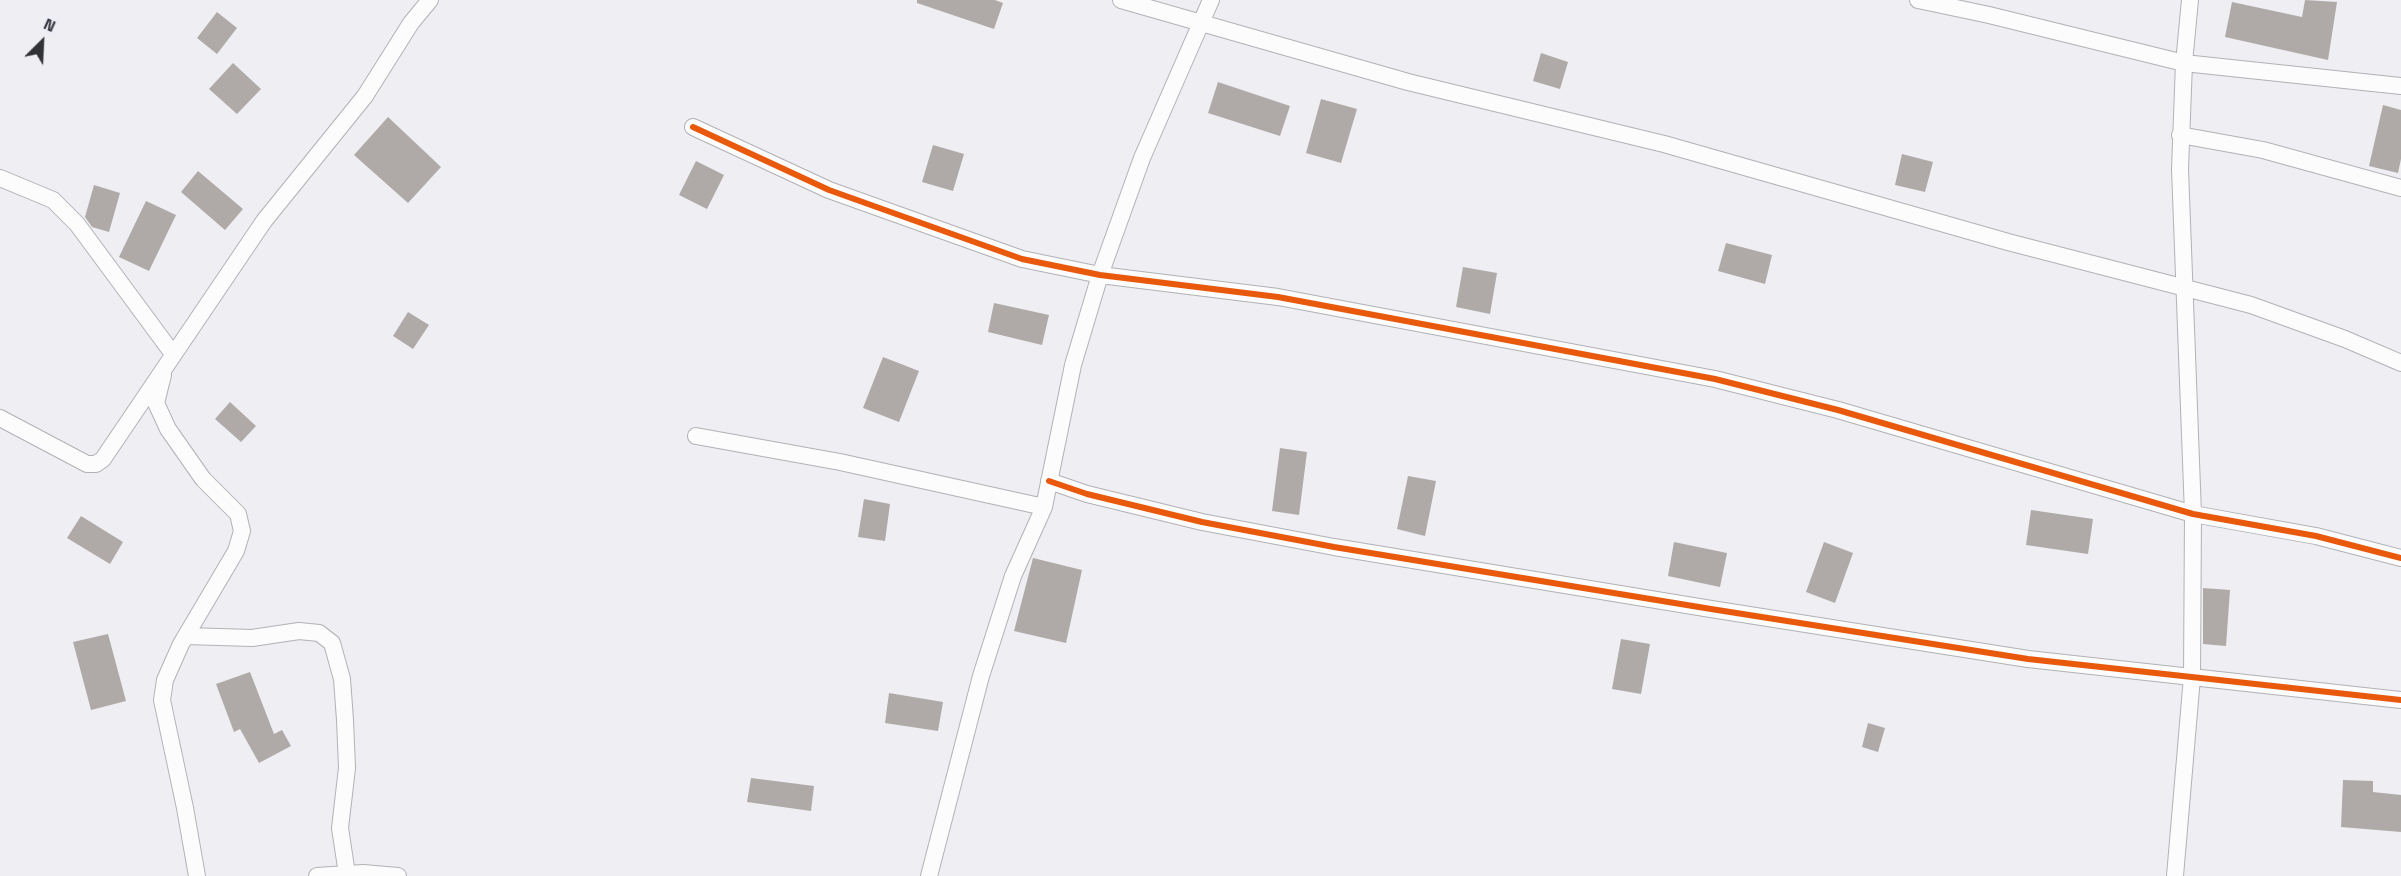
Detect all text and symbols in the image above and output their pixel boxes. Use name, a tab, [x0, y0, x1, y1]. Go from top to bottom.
north arrow	[12, 12, 72, 72]
text: N	[40, 13, 59, 37]

